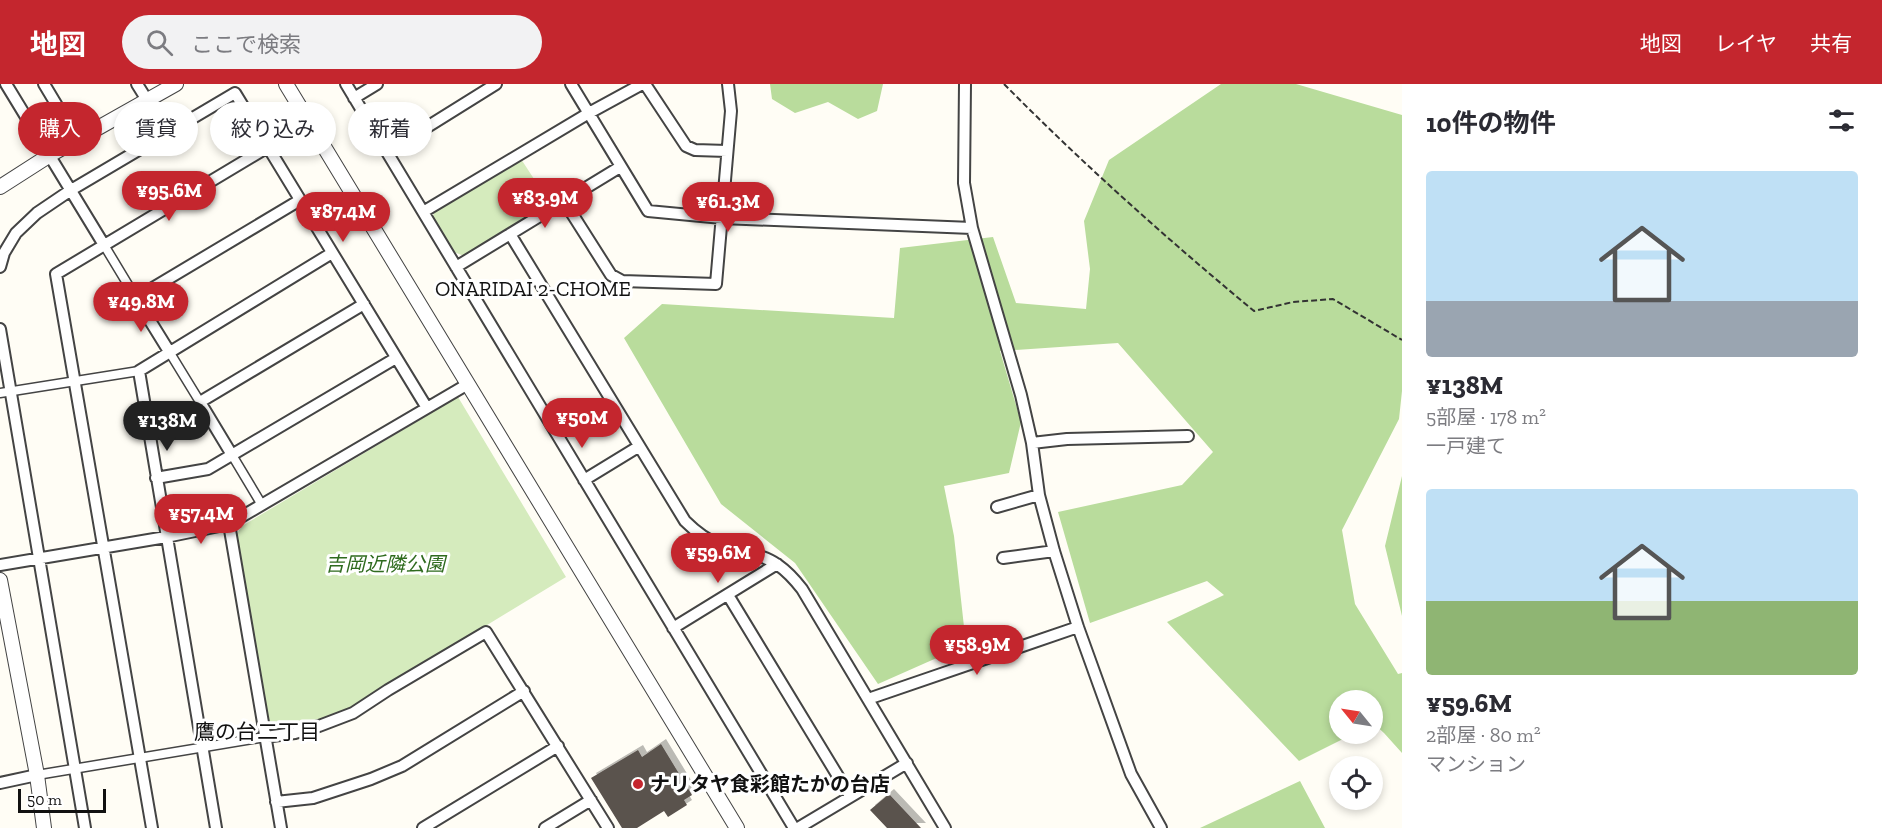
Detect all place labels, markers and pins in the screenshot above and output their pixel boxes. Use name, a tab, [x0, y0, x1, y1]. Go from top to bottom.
pin: ¥95.6M	[120, 171, 218, 222]
pin: ¥83.9M	[496, 178, 594, 229]
pin: ¥61.3M	[679, 182, 777, 233]
pin: ¥87.4M	[294, 192, 392, 243]
pin: ¥49.8M	[92, 282, 190, 333]
pin: ¥50M	[546, 398, 618, 449]
pin: ¥138M	[125, 401, 209, 452]
pin: ¥57.4M	[152, 494, 250, 545]
pin: ¥59.6M	[669, 533, 767, 584]
pin: ¥58.9M	[928, 625, 1026, 676]
place label: ナリタヤ食彩館たかの台店	[650, 772, 890, 796]
marker: ナリタヤ食彩館たかの台店	[631, 777, 645, 791]

